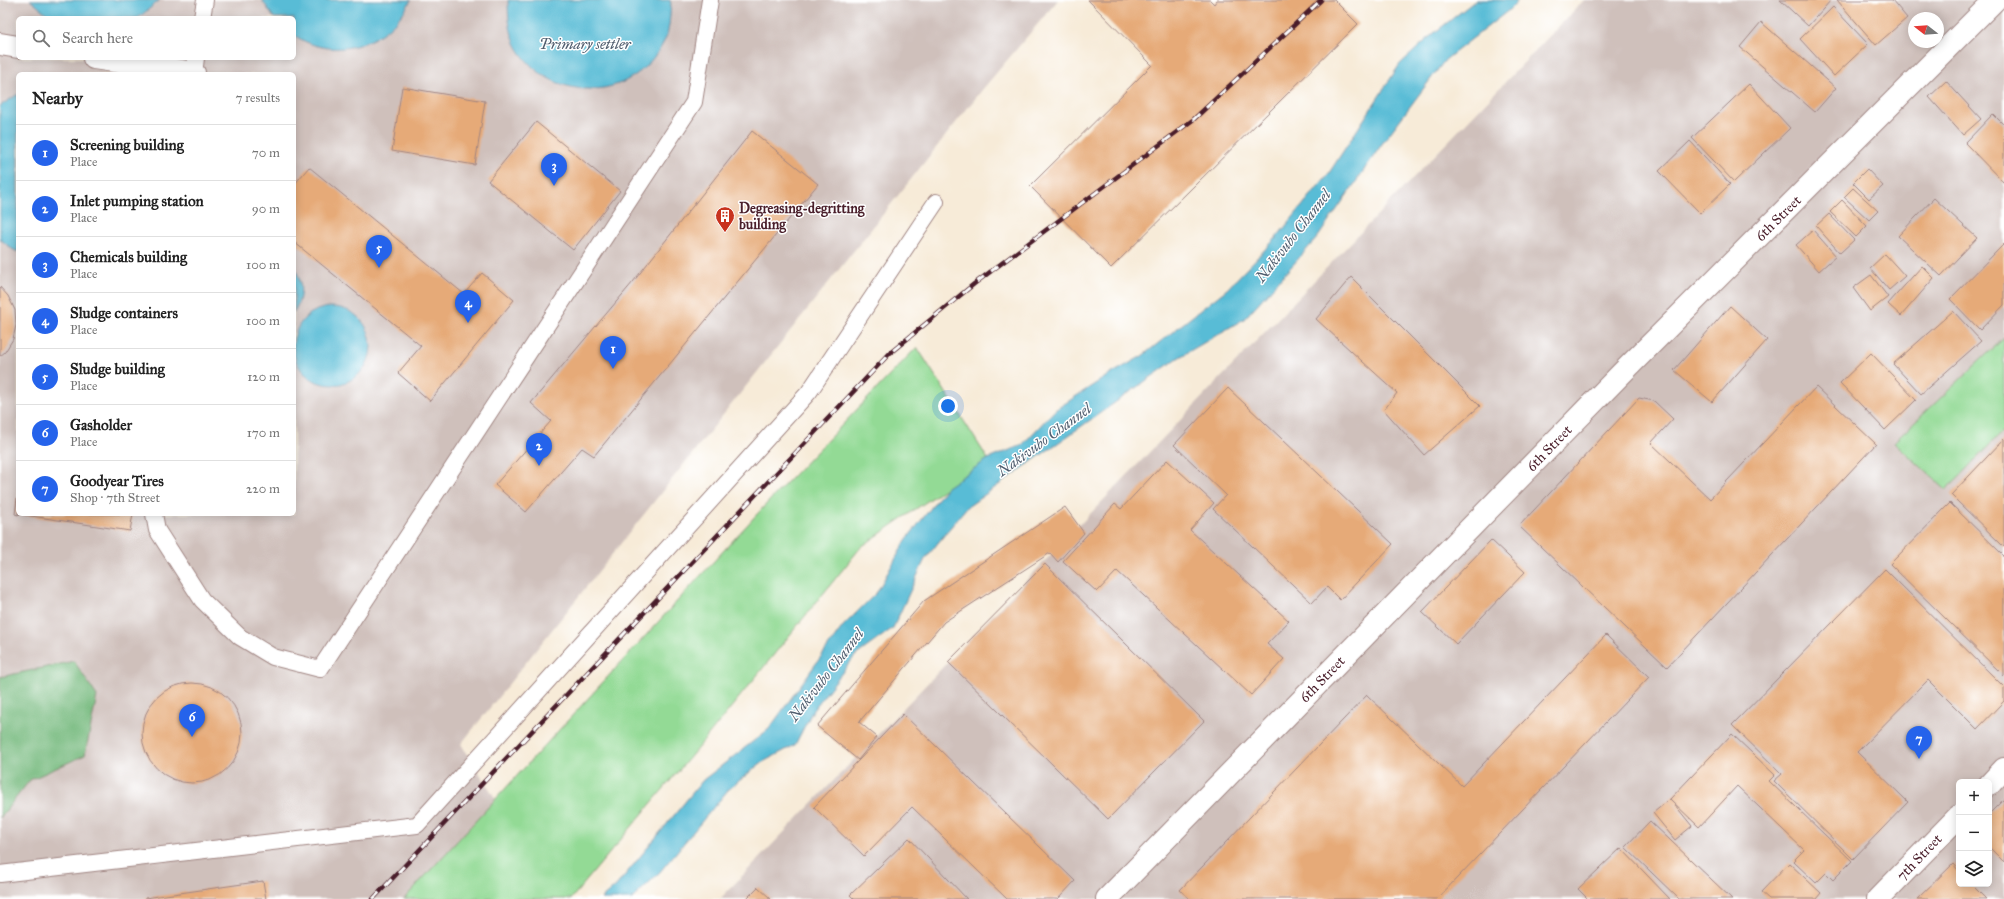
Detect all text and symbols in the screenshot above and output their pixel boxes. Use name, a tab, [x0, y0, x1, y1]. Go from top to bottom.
north arrow	[1908, 12, 1944, 48]
search box	[16, 16, 296, 60]
icon: search	[30, 27, 52, 49]
text: Search here	[62, 29, 133, 47]
water label: Primary settler	[539, 35, 631, 53]
text: Nearby	[32, 88, 83, 109]
text: 7 results	[236, 90, 280, 106]
text: Screening building	[70, 136, 184, 154]
text: 1	[42, 145, 48, 161]
text: 70 m	[252, 145, 280, 161]
pin: 3	[541, 153, 567, 186]
text: Place	[70, 154, 97, 170]
water label: Nakivubo Channel	[1251, 185, 1336, 286]
text: Inlet pumping station	[70, 192, 204, 210]
street label: 6th Street	[1752, 192, 1805, 245]
place label: Degreasing-degritting building	[738, 200, 865, 234]
text: 2	[42, 201, 48, 217]
text: 90 m	[252, 201, 280, 217]
building icon: Degreasing-degritting building	[714, 205, 736, 233]
text: Place	[70, 210, 97, 226]
pin: 5	[366, 235, 392, 268]
text: Chemicals building	[70, 248, 187, 266]
text: 3	[42, 257, 48, 273]
text: 100 m	[246, 257, 280, 273]
text: Place	[70, 266, 97, 282]
pin: 4	[455, 290, 481, 323]
text: Sludge containers	[70, 304, 178, 322]
text: 4	[41, 313, 49, 329]
text: 100 m	[246, 313, 280, 329]
text: Place	[70, 322, 97, 338]
pin: 1	[600, 336, 626, 369]
text: Sludge building	[70, 360, 165, 378]
text: 5	[42, 369, 48, 385]
text: 120 m	[247, 369, 280, 385]
text: Place	[70, 378, 97, 394]
your location	[938, 396, 958, 416]
water label: Nakivubo Channel	[993, 399, 1096, 481]
text: Gasholder	[70, 416, 132, 434]
street label: 6th Street	[1523, 422, 1576, 475]
text: 6	[42, 425, 48, 441]
text: 170 m	[247, 425, 280, 441]
pin: 2	[526, 433, 552, 466]
text: Place	[70, 434, 97, 450]
text: Goodyear Tires	[70, 472, 164, 490]
text: 7	[42, 481, 48, 497]
text: 220 m	[246, 481, 280, 497]
text: Shop · 7th Street	[70, 490, 160, 506]
water label: Nakivubo Channel	[784, 624, 869, 725]
street label: 6th Street	[1296, 653, 1349, 706]
pin: 6	[179, 704, 205, 737]
pin: 7	[1906, 726, 1932, 759]
map controls	[1956, 779, 1992, 887]
button: +	[1956, 779, 1992, 815]
button: −	[1956, 815, 1992, 851]
street label: 7th Street	[1893, 831, 1946, 884]
button: layers	[1956, 851, 1992, 887]

